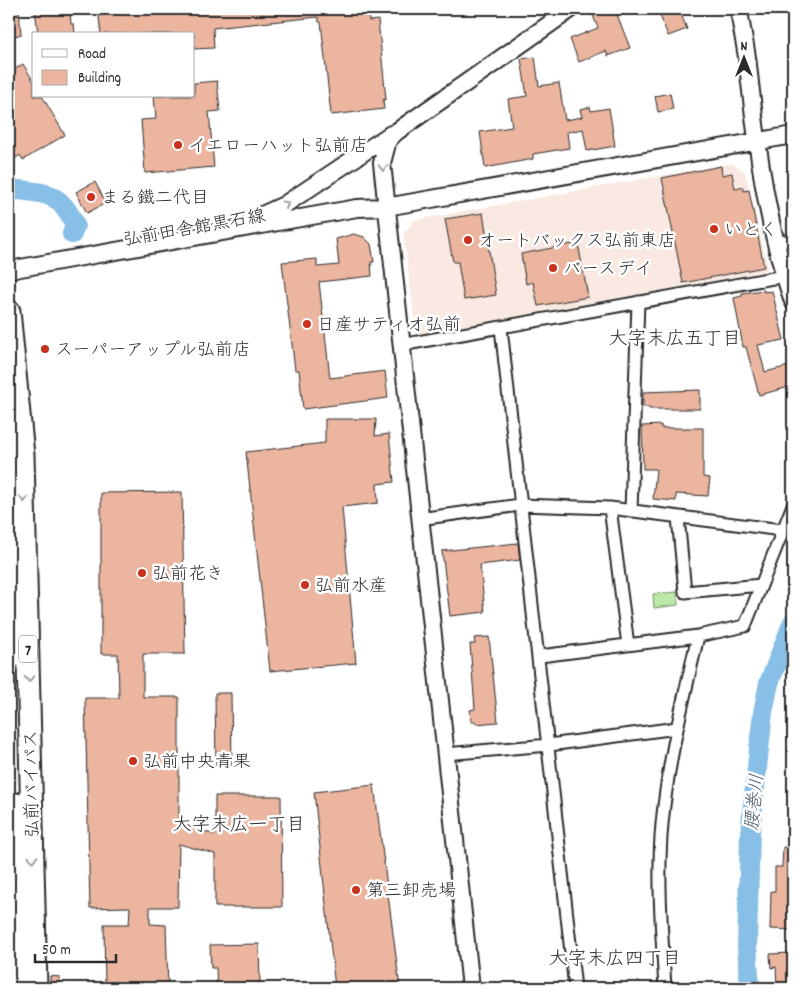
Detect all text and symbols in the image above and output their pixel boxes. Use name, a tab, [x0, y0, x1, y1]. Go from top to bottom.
legend	[32, 32, 195, 98]
north arrow	[720, 32, 770, 82]
text: N	[741, 37, 748, 57]
text: Road	[78, 44, 106, 66]
text: Building	[78, 68, 121, 90]
place label: イエローハット弘前店	[188, 135, 368, 160]
marker: イエローハット弘前店	[172, 139, 184, 151]
one-way arrow	[378, 164, 388, 172]
place label: まる鐵二代目	[101, 187, 209, 212]
marker: まる鐵二代目	[85, 191, 97, 203]
one-way arrow	[281, 200, 290, 210]
street label: 弘前田舎館黒石線	[121, 205, 268, 254]
place label: いとく	[724, 219, 778, 244]
marker: いとく	[708, 223, 720, 235]
place label: オートバックス弘前東店	[478, 230, 676, 255]
marker: オートバックス弘前東店	[462, 234, 474, 246]
place label: バースデイ	[563, 258, 652, 283]
marker: バースデイ	[547, 262, 559, 274]
place label: 日産サティオ弘前	[317, 314, 461, 339]
marker: 日産サティオ弘前	[301, 318, 313, 330]
district label: 大字末広五丁目	[608, 327, 742, 354]
place label: スーパーアップル弘前店	[55, 339, 251, 364]
marker: スーパーアップル弘前店	[39, 343, 51, 355]
one-way arrow	[19, 496, 29, 504]
place label: 弘前花き	[152, 563, 224, 588]
marker: 弘前花き	[136, 567, 148, 579]
place label: 弘前水産	[315, 575, 387, 600]
marker: 弘前水産	[299, 579, 311, 591]
road number: 7	[19, 636, 37, 662]
one-way arrow	[24, 676, 34, 684]
street label: 弘前バイパス	[20, 730, 47, 838]
place label: 弘前中央青果	[143, 751, 251, 776]
marker: 弘前中央青果	[127, 755, 139, 767]
water label: 腰巻川	[740, 773, 773, 832]
district label: 大字末広一丁目	[172, 813, 306, 840]
one-way arrow	[28, 856, 38, 864]
place label: 第三卸売場	[366, 880, 456, 905]
marker: 第三卸売場	[350, 884, 362, 896]
scale bar	[35, 932, 116, 964]
text: 50 m	[42, 940, 71, 962]
district label: 大字末広四丁目	[548, 947, 682, 974]

